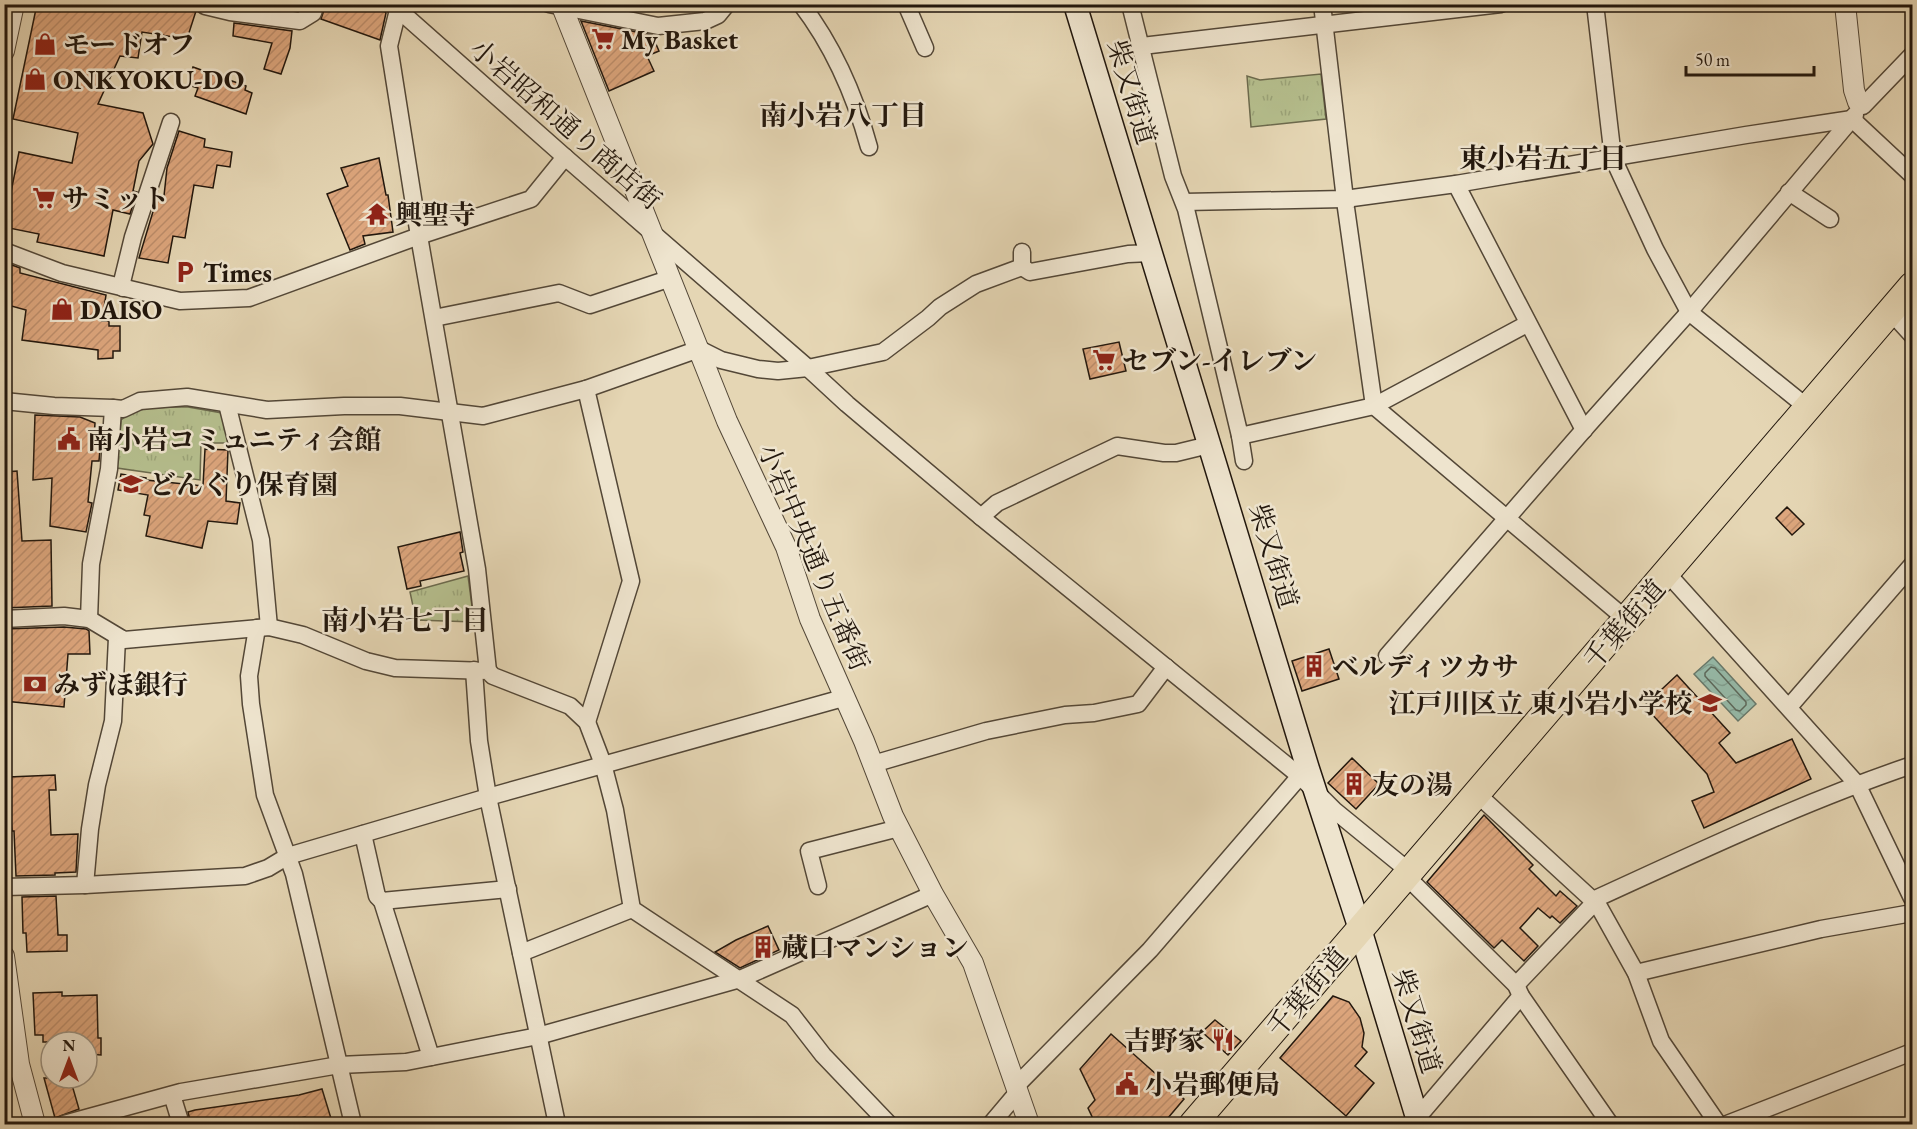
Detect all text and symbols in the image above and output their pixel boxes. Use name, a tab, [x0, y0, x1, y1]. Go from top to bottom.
place label: My Basket	[621, 22, 738, 57]
supermarket icon: My Basket	[590, 26, 616, 52]
place label: モードオフ	[63, 27, 195, 62]
shop icon: モードオフ	[32, 31, 58, 57]
street label: 小岩昭和通り商店街	[463, 31, 669, 217]
street label: 柴又街道	[1099, 35, 1165, 149]
scale bar	[1686, 39, 1814, 77]
text: 50 m	[1695, 48, 1730, 71]
place label: ONKYOKU-DO	[53, 62, 244, 97]
shop icon: ONKYOKU-DO	[22, 66, 48, 92]
district label: 南小岩八丁目	[759, 97, 927, 133]
district label: 東小岩五丁目	[1459, 140, 1627, 176]
place label: サミット	[62, 181, 169, 216]
supermarket icon: サミット	[31, 185, 57, 211]
place label: 興聖寺	[395, 197, 476, 232]
temple icon: 興聖寺	[364, 201, 390, 227]
place label: Times	[203, 255, 272, 290]
parking icon: Times	[172, 259, 198, 285]
place label: DAISO	[80, 292, 162, 327]
shop icon: DAISO	[49, 296, 75, 322]
place label: セブン-イレブン	[1122, 343, 1317, 378]
supermarket icon: セブン-イレブン	[1091, 347, 1117, 373]
place label: 南小岩コミュニティ会館	[87, 422, 381, 457]
public building icon: 南小岩コミュニティ会館	[56, 426, 82, 452]
street label: 小岩中央通り五番街	[750, 438, 878, 676]
place label: どんぐり保育園	[149, 467, 338, 502]
school or university icon: どんぐり保育園	[118, 471, 144, 497]
street label: 柴又街道	[1241, 499, 1307, 613]
street label: 千葉街道	[1575, 572, 1673, 676]
district label: 南小岩七丁目	[321, 602, 489, 638]
place label: ベルディツカサ	[1332, 649, 1519, 684]
building icon: ベルディツカサ	[1301, 653, 1327, 679]
place label: みずほ銀行	[53, 667, 188, 702]
bank icon: みずほ銀行	[22, 671, 48, 697]
place label: 江戸川区立 東小岩小学校	[1389, 686, 1692, 721]
school or university icon: 江戸川区立 東小岩小学校	[1697, 690, 1723, 716]
place label: 友の湯	[1372, 767, 1453, 802]
building icon: 友の湯	[1341, 771, 1367, 797]
place label: 蔵口マンション	[781, 930, 969, 965]
building icon: 蔵口マンション	[750, 934, 776, 960]
street label: 千葉街道	[1259, 939, 1355, 1045]
street label: 柴又街道	[1384, 964, 1450, 1078]
place label: 吉野家	[1124, 1023, 1205, 1058]
restaurant icon: 吉野家	[1210, 1027, 1236, 1053]
north arrow	[39, 1030, 99, 1090]
text: N	[63, 1035, 76, 1056]
place label: 小岩郵便局	[1145, 1067, 1280, 1102]
public building icon: 小岩郵便局	[1114, 1071, 1140, 1097]

